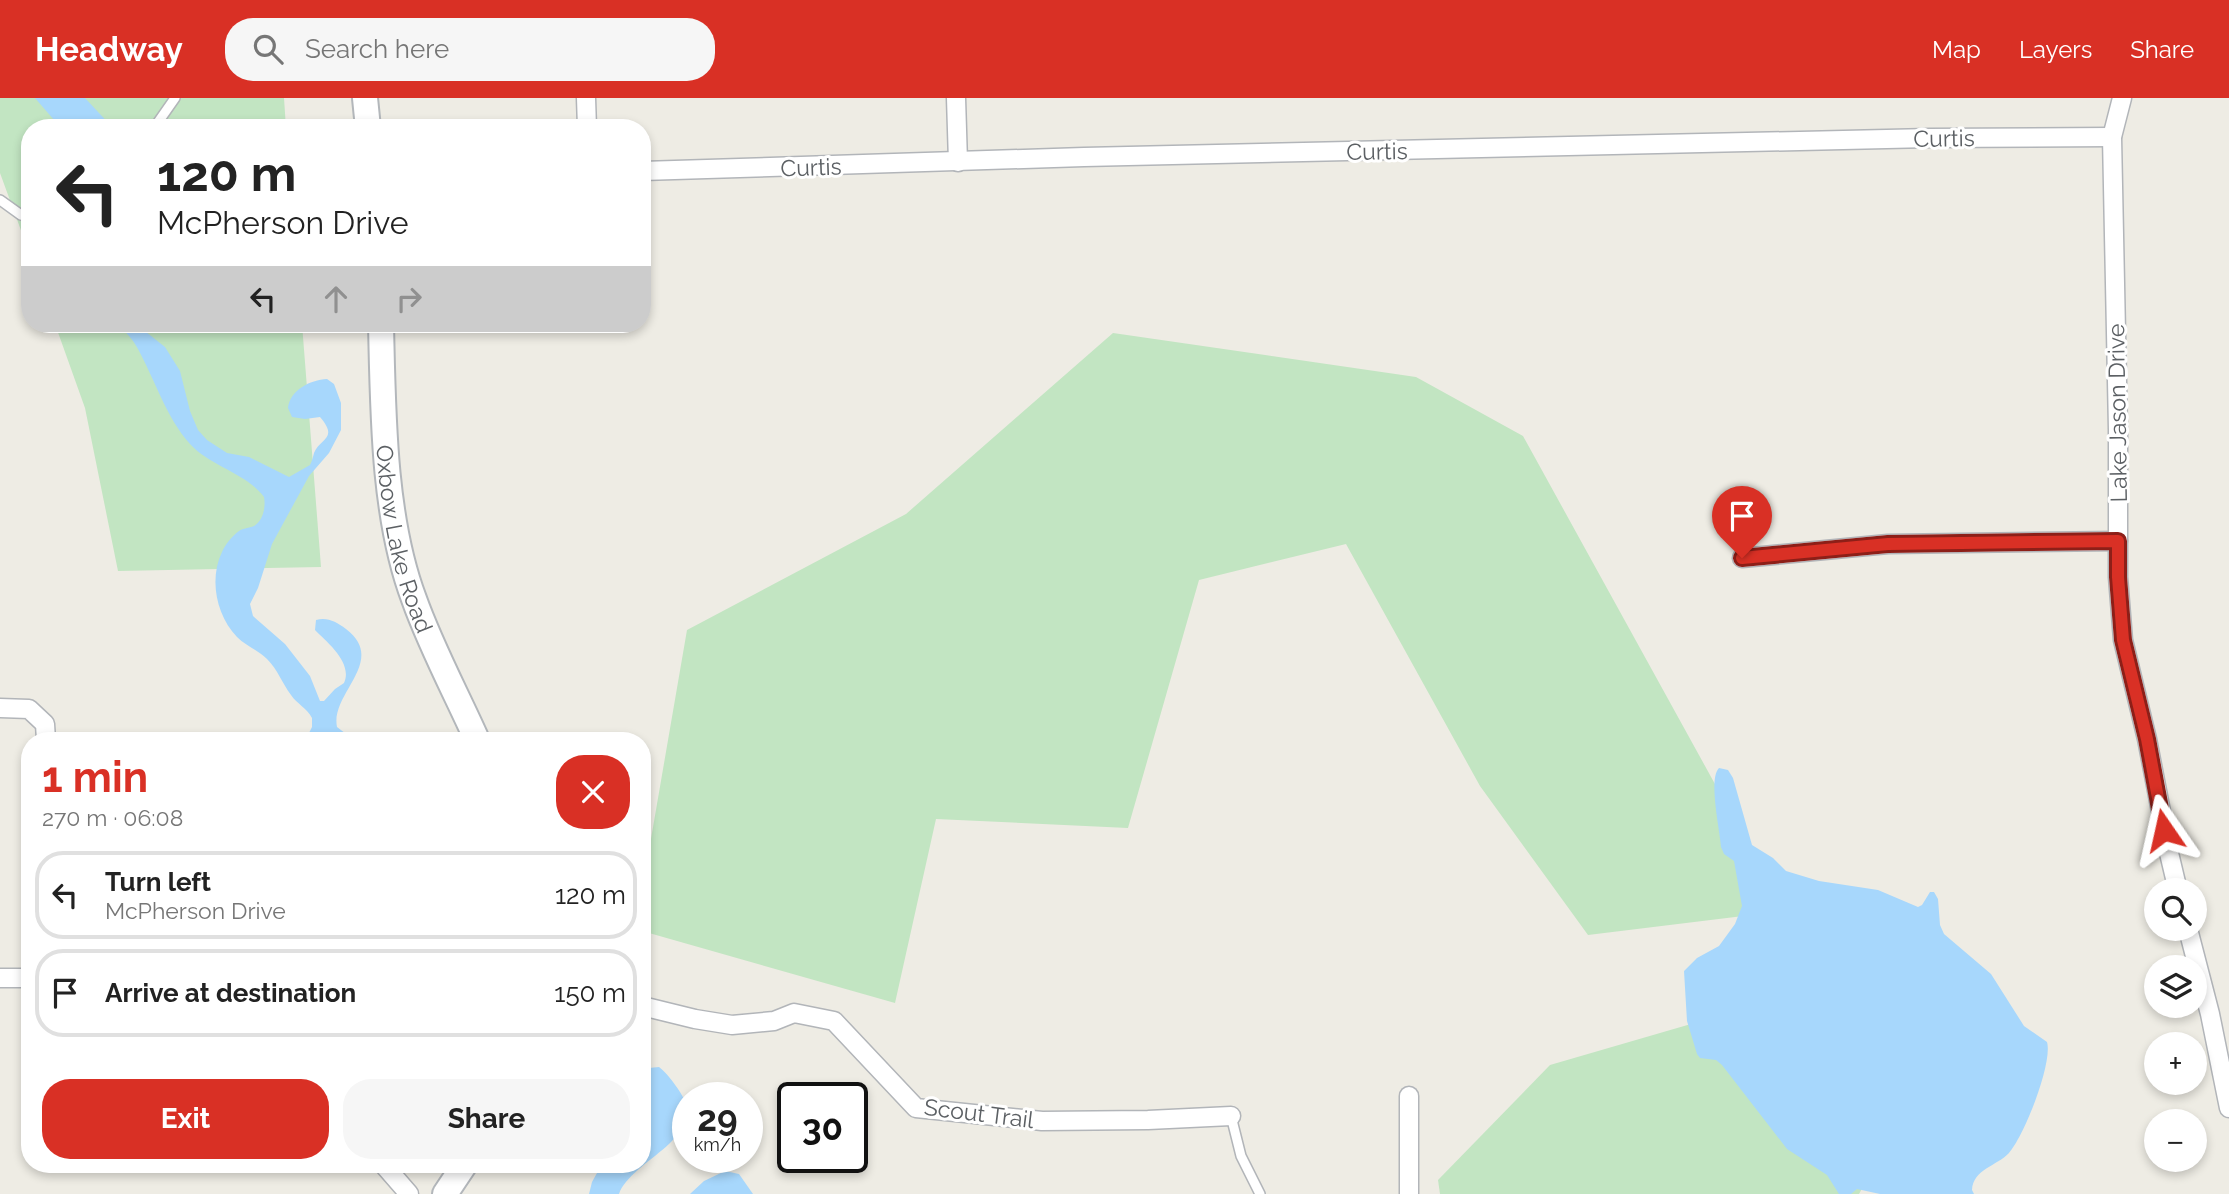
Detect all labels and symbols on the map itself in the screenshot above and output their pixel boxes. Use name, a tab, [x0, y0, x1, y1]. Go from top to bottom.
street label: Curtis	[1913, 124, 1975, 152]
street label: Curtis	[1346, 137, 1408, 165]
street label: Curtis	[780, 152, 842, 182]
street label: Lake Jason Drive	[2102, 323, 2132, 503]
street label: Oxbow Lake Road	[372, 444, 439, 637]
pin	[1712, 486, 1772, 558]
position arrow	[2127, 793, 2201, 867]
speed limit sign: 30	[777, 1082, 868, 1173]
street label: Scout Trail	[923, 1093, 1036, 1133]

